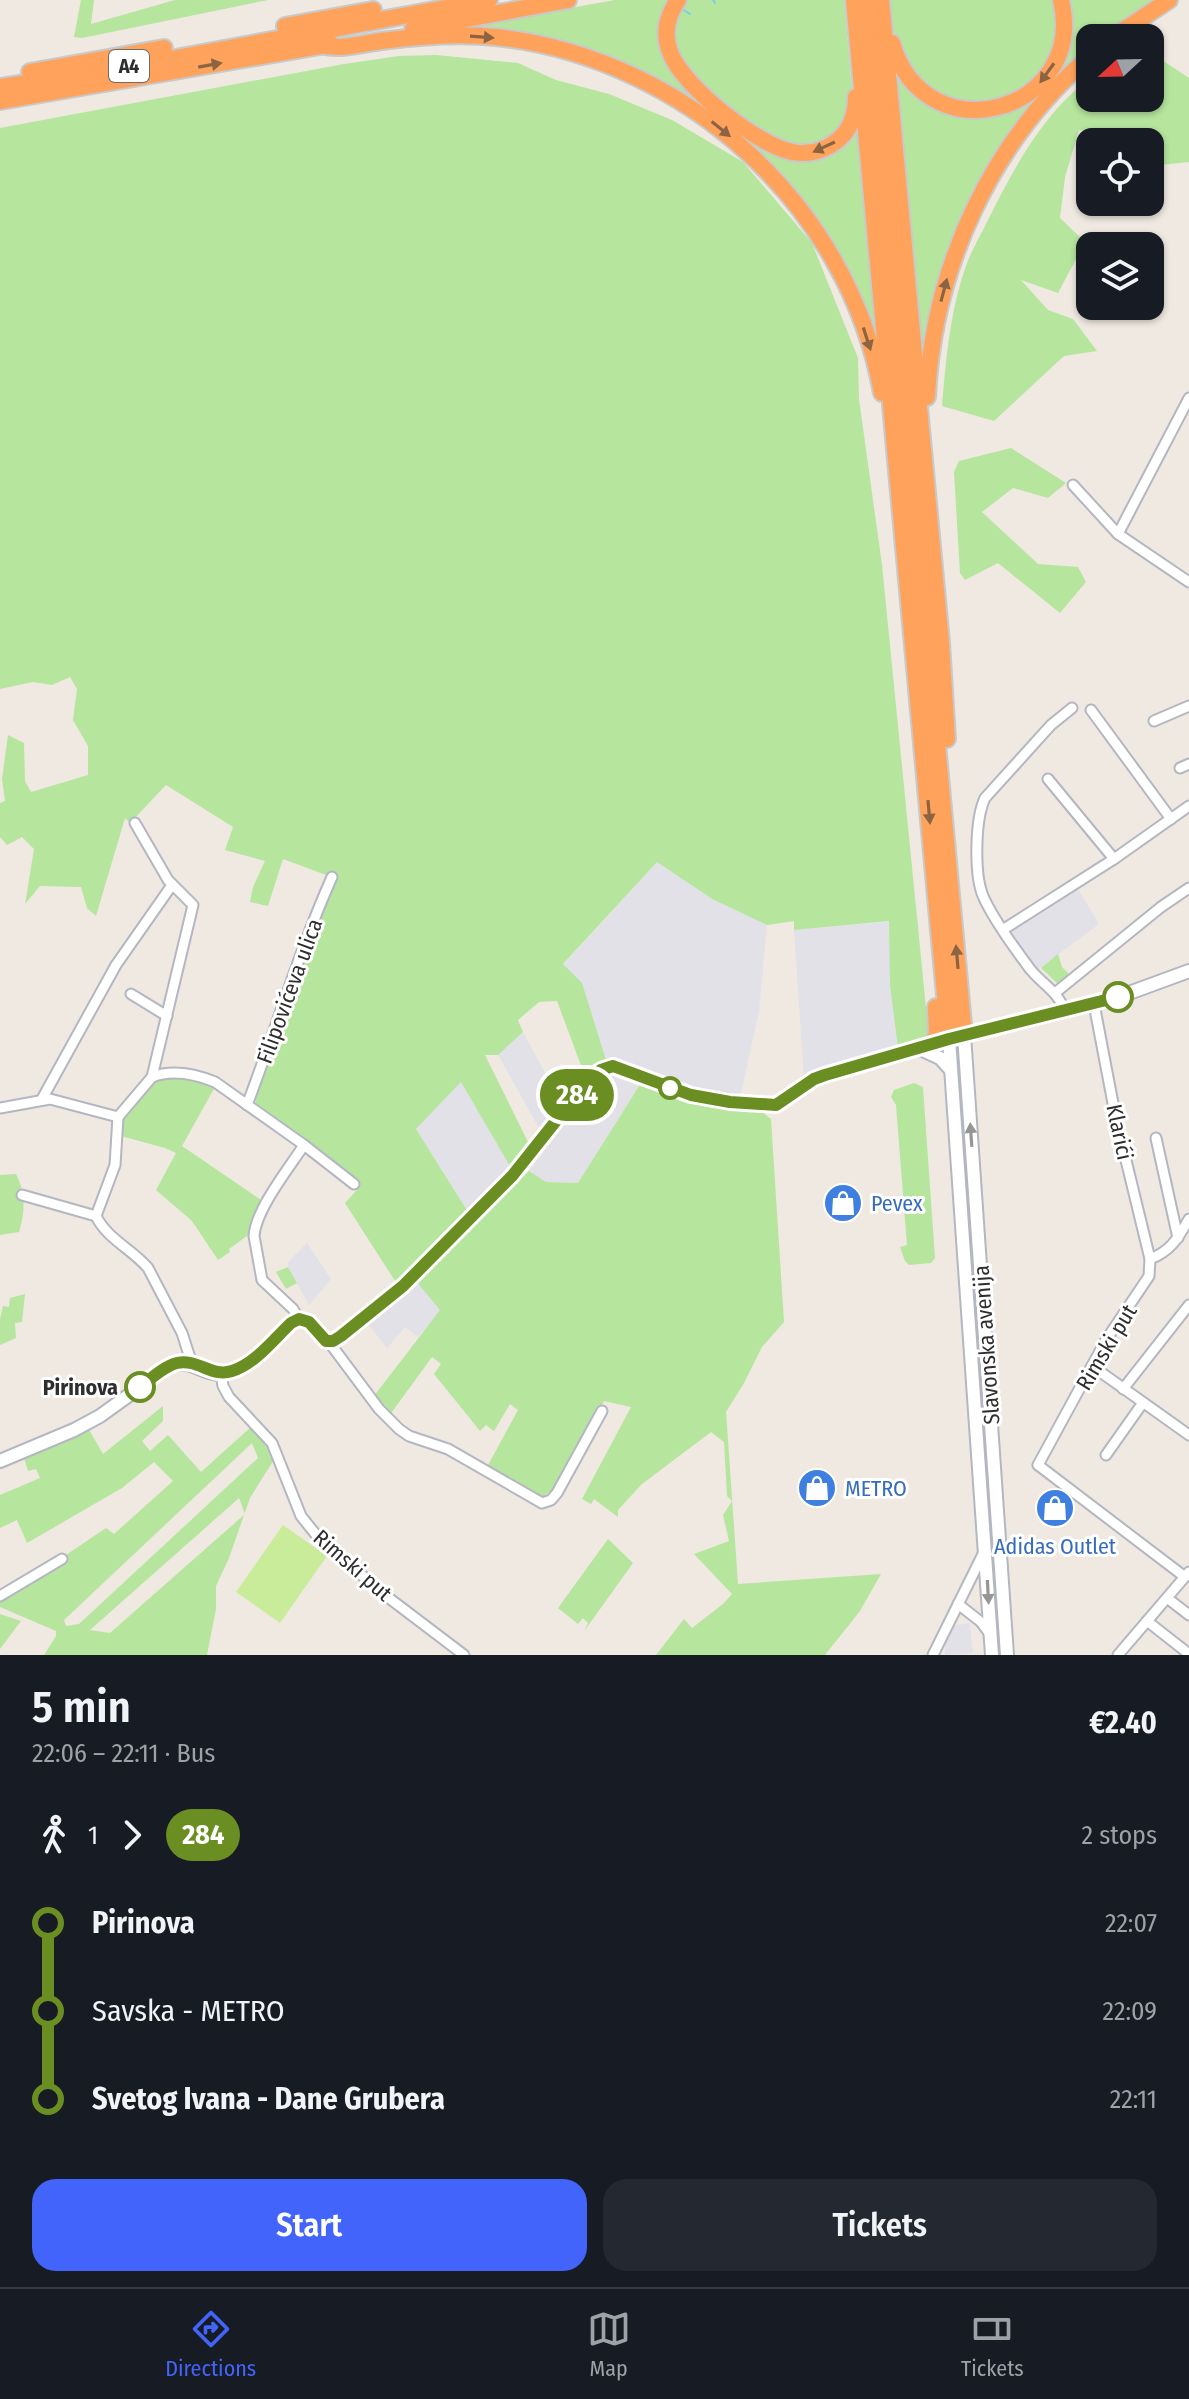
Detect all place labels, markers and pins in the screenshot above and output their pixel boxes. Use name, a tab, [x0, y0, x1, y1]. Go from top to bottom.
unlabelled marker	[1103, 982, 1133, 1012]
unlabelled marker	[659, 1077, 681, 1099]
shop icon: Pevex	[822, 1182, 864, 1224]
place label: Pevex	[871, 1190, 923, 1217]
marker: Pirinova	[125, 1372, 155, 1402]
place label: Pirinova	[43, 1374, 118, 1401]
shop icon: METRO	[796, 1467, 838, 1509]
place label: METRO	[845, 1475, 907, 1502]
shop icon: Adidas Outlet	[1034, 1487, 1076, 1529]
place label: Adidas Outlet	[994, 1533, 1117, 1560]

